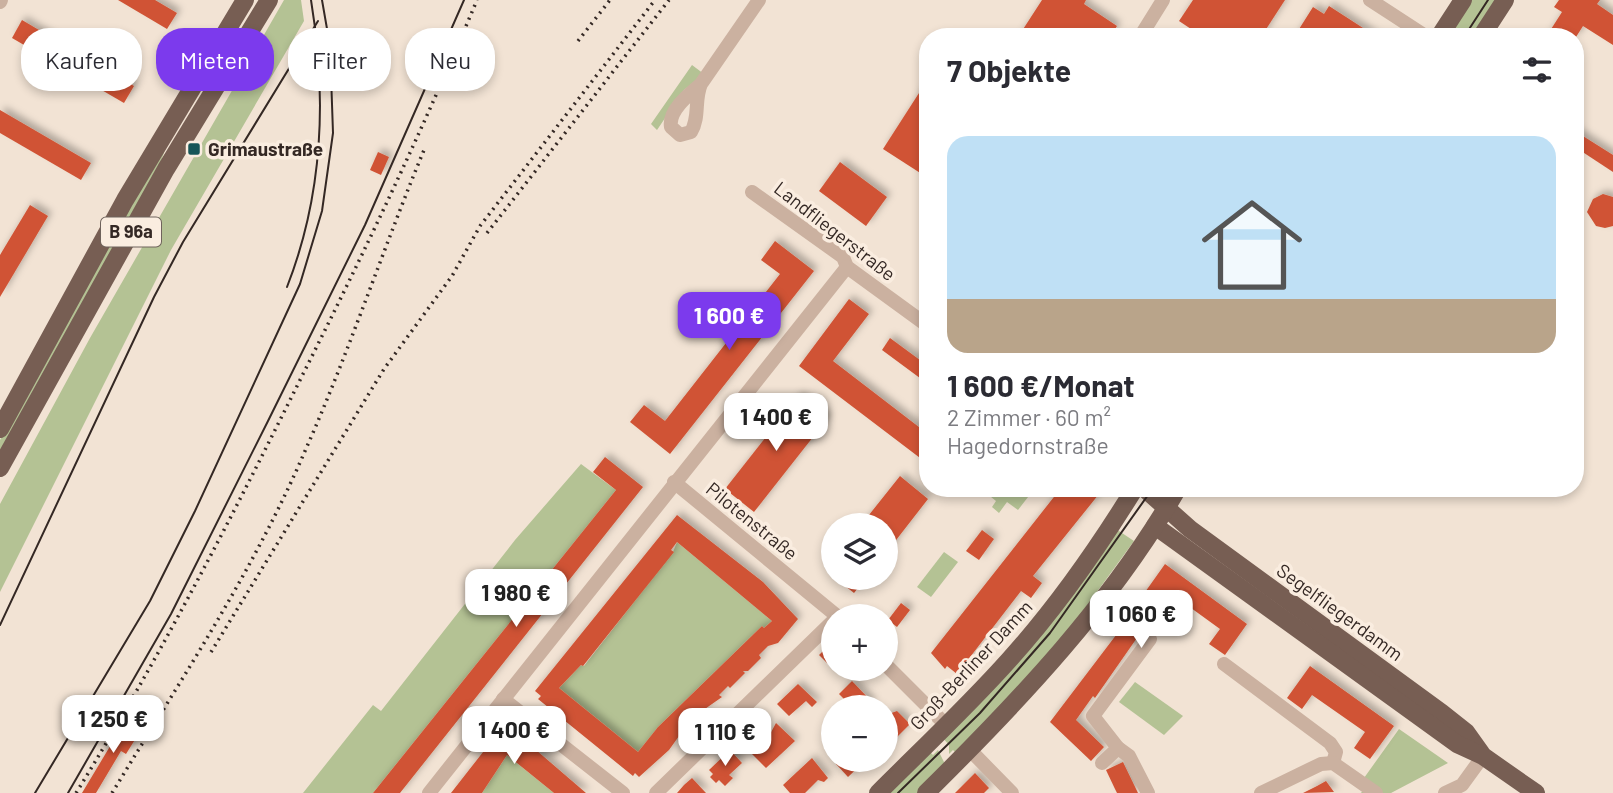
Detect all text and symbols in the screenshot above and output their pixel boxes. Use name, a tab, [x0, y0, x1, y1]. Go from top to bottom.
chip: Kaufen	[21, 28, 142, 91]
chip: Mieten	[156, 28, 274, 91]
chip: Filter	[288, 28, 391, 91]
chip: Neu	[405, 28, 495, 91]
icon: filters	[1518, 51, 1556, 89]
text: 7 Objekte	[947, 52, 1071, 88]
place label: Grimaustraße	[208, 137, 323, 160]
marker: Grimaustraße	[186, 141, 202, 157]
street label: Landfliegerstraße	[770, 176, 901, 285]
icon: home	[1189, 182, 1315, 308]
road number: B 96a	[101, 218, 161, 246]
pin: 1 600 €	[664, 292, 794, 352]
text: 1 600 €	[694, 301, 764, 329]
text: 1 600 €/Monat	[947, 367, 1135, 403]
pin: 1 400 €	[711, 393, 841, 453]
text: 1 400 €	[740, 402, 812, 430]
text: 2 Zimmer · 60 m²	[947, 403, 1111, 431]
text: Hagedornstraße	[947, 431, 1109, 459]
street label: Pilotenstraße	[702, 477, 803, 564]
map controls	[821, 513, 898, 772]
button: layers	[821, 513, 898, 590]
street label: Segelfliegerdamm	[1273, 558, 1408, 665]
pin: 1 980 €	[451, 570, 581, 629]
text: 1 980 €	[481, 578, 551, 606]
pin: 1 060 €	[1076, 590, 1206, 650]
street label: Groß-Berliner Damm	[905, 595, 1037, 734]
text: 1 060 €	[1106, 599, 1176, 627]
button: +	[821, 604, 898, 681]
button: −	[821, 695, 898, 772]
pin: 1 250 €	[48, 696, 178, 755]
text: 1 250 €	[78, 704, 148, 732]
pin: 1 400 €	[449, 706, 579, 766]
pin: 1 110 €	[660, 708, 790, 768]
text: 1 400 €	[478, 715, 550, 743]
text: 1 110 €	[694, 717, 756, 745]

